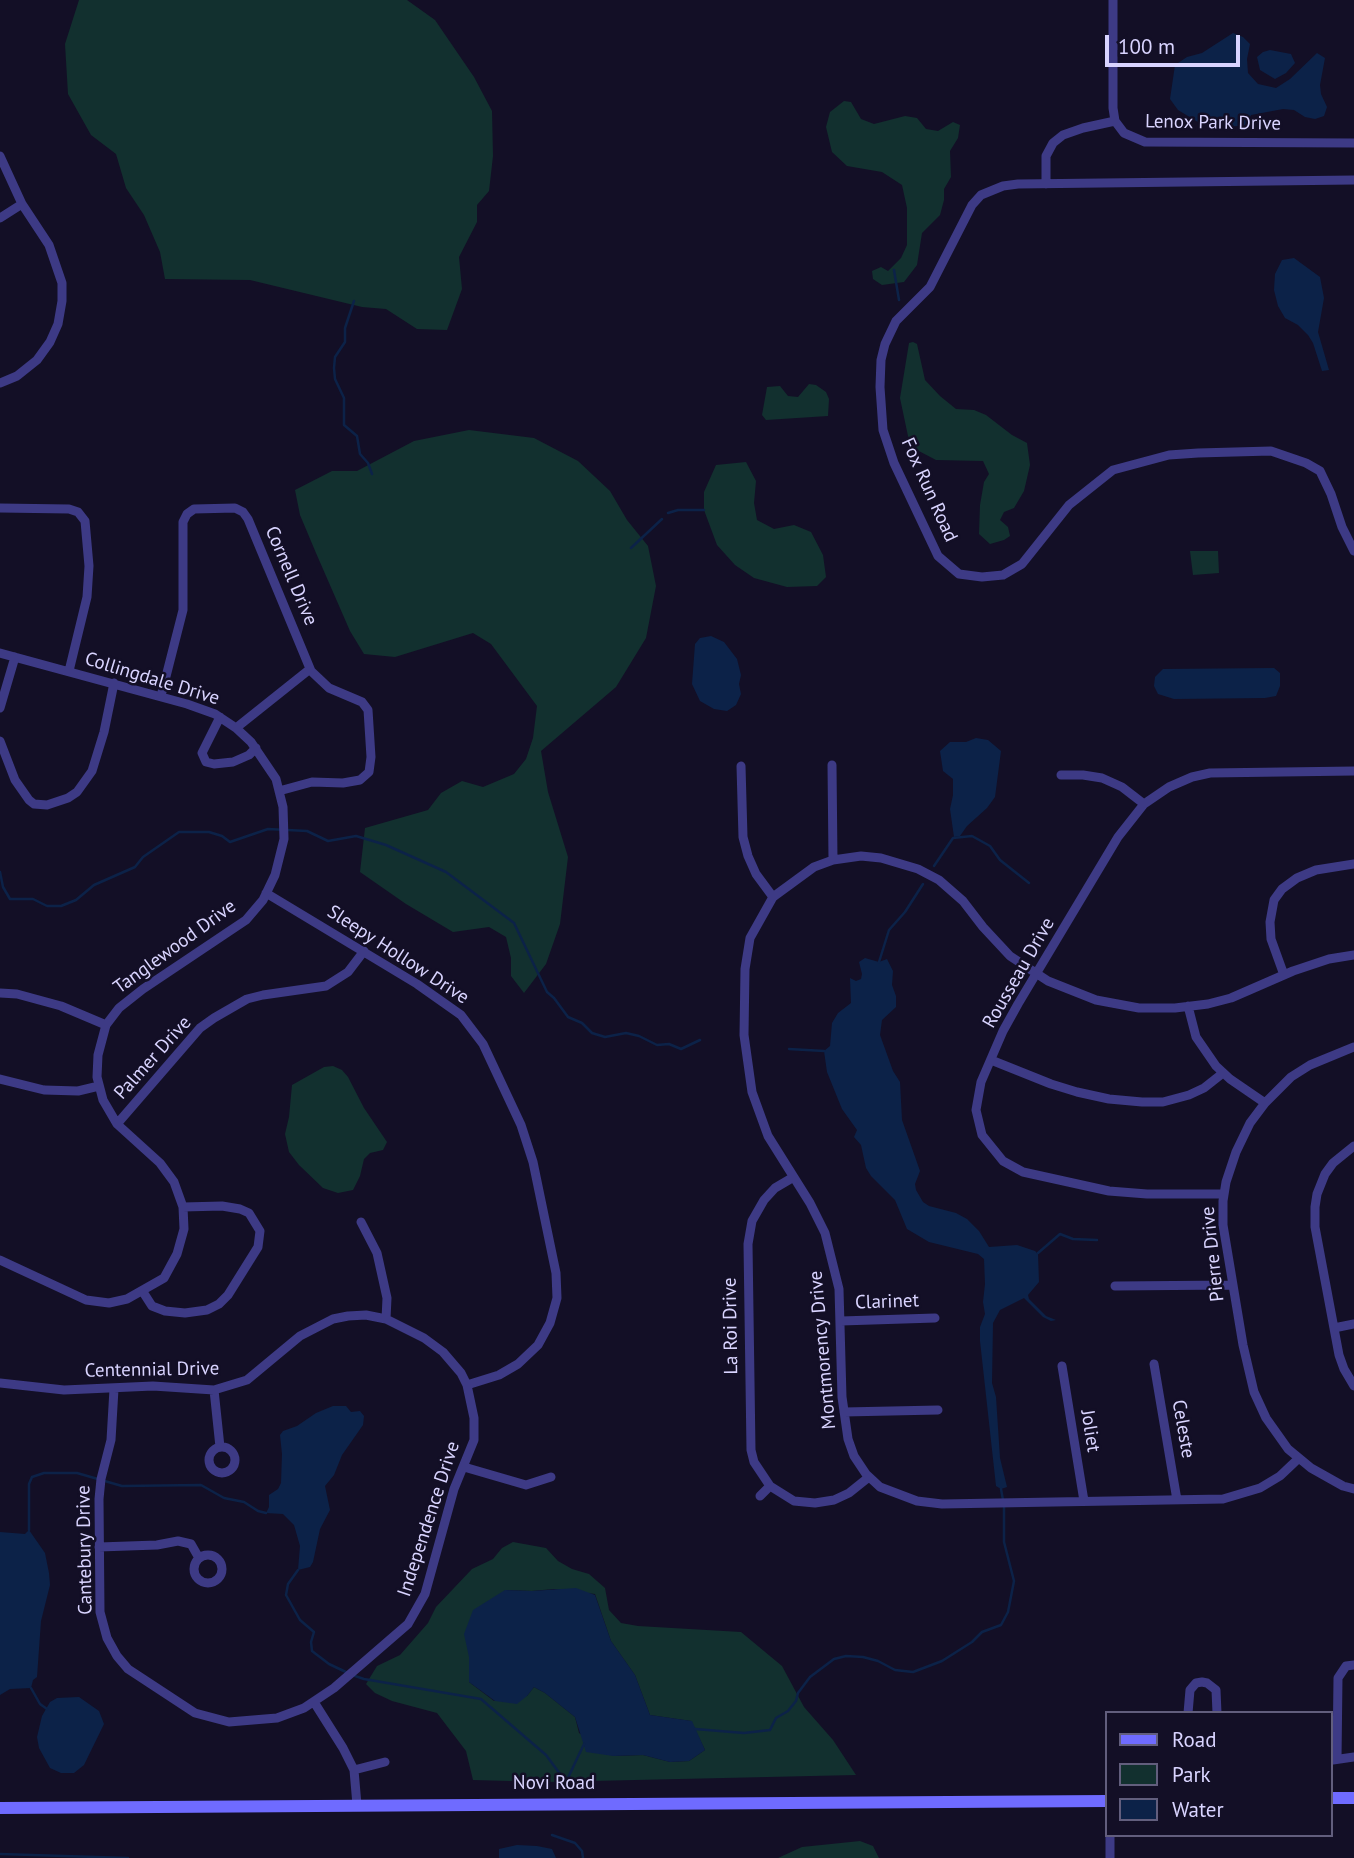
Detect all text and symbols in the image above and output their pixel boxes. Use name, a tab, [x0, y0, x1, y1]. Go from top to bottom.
scale bar	[1109, 21, 1244, 65]
text: 100 m	[1118, 33, 1175, 60]
street label: Lenox Park Drive	[1145, 110, 1281, 136]
street label: Fox Run Road	[896, 434, 962, 546]
street label: Cornell Drive	[260, 523, 322, 629]
street label: Collingdale Drive	[82, 648, 222, 710]
street label: Tanglewood Drive	[109, 895, 241, 999]
street label: Sleepy Hollow Drive	[323, 901, 473, 1009]
street label: Rousseau Drive	[978, 914, 1060, 1032]
street label: Palmer Drive	[110, 1012, 196, 1104]
street label: Pierre Drive	[1197, 1205, 1229, 1303]
street label: Montmorency Drive	[805, 1270, 841, 1430]
street label: La Roi Drive	[719, 1277, 743, 1375]
street label: Clarinet	[855, 1289, 919, 1315]
street label: Centennial Drive	[85, 1357, 219, 1383]
street label: Celeste	[1167, 1398, 1199, 1460]
street label: Joliet	[1075, 1408, 1105, 1454]
street label: Independence Drive	[393, 1439, 465, 1599]
street label: Cantebury Drive	[72, 1485, 98, 1615]
legend	[1106, 1711, 1333, 1837]
text: Road	[1172, 1726, 1216, 1753]
text: Park	[1172, 1761, 1211, 1788]
street label: Novi Road	[513, 1773, 595, 1795]
text: Water	[1172, 1796, 1224, 1823]

